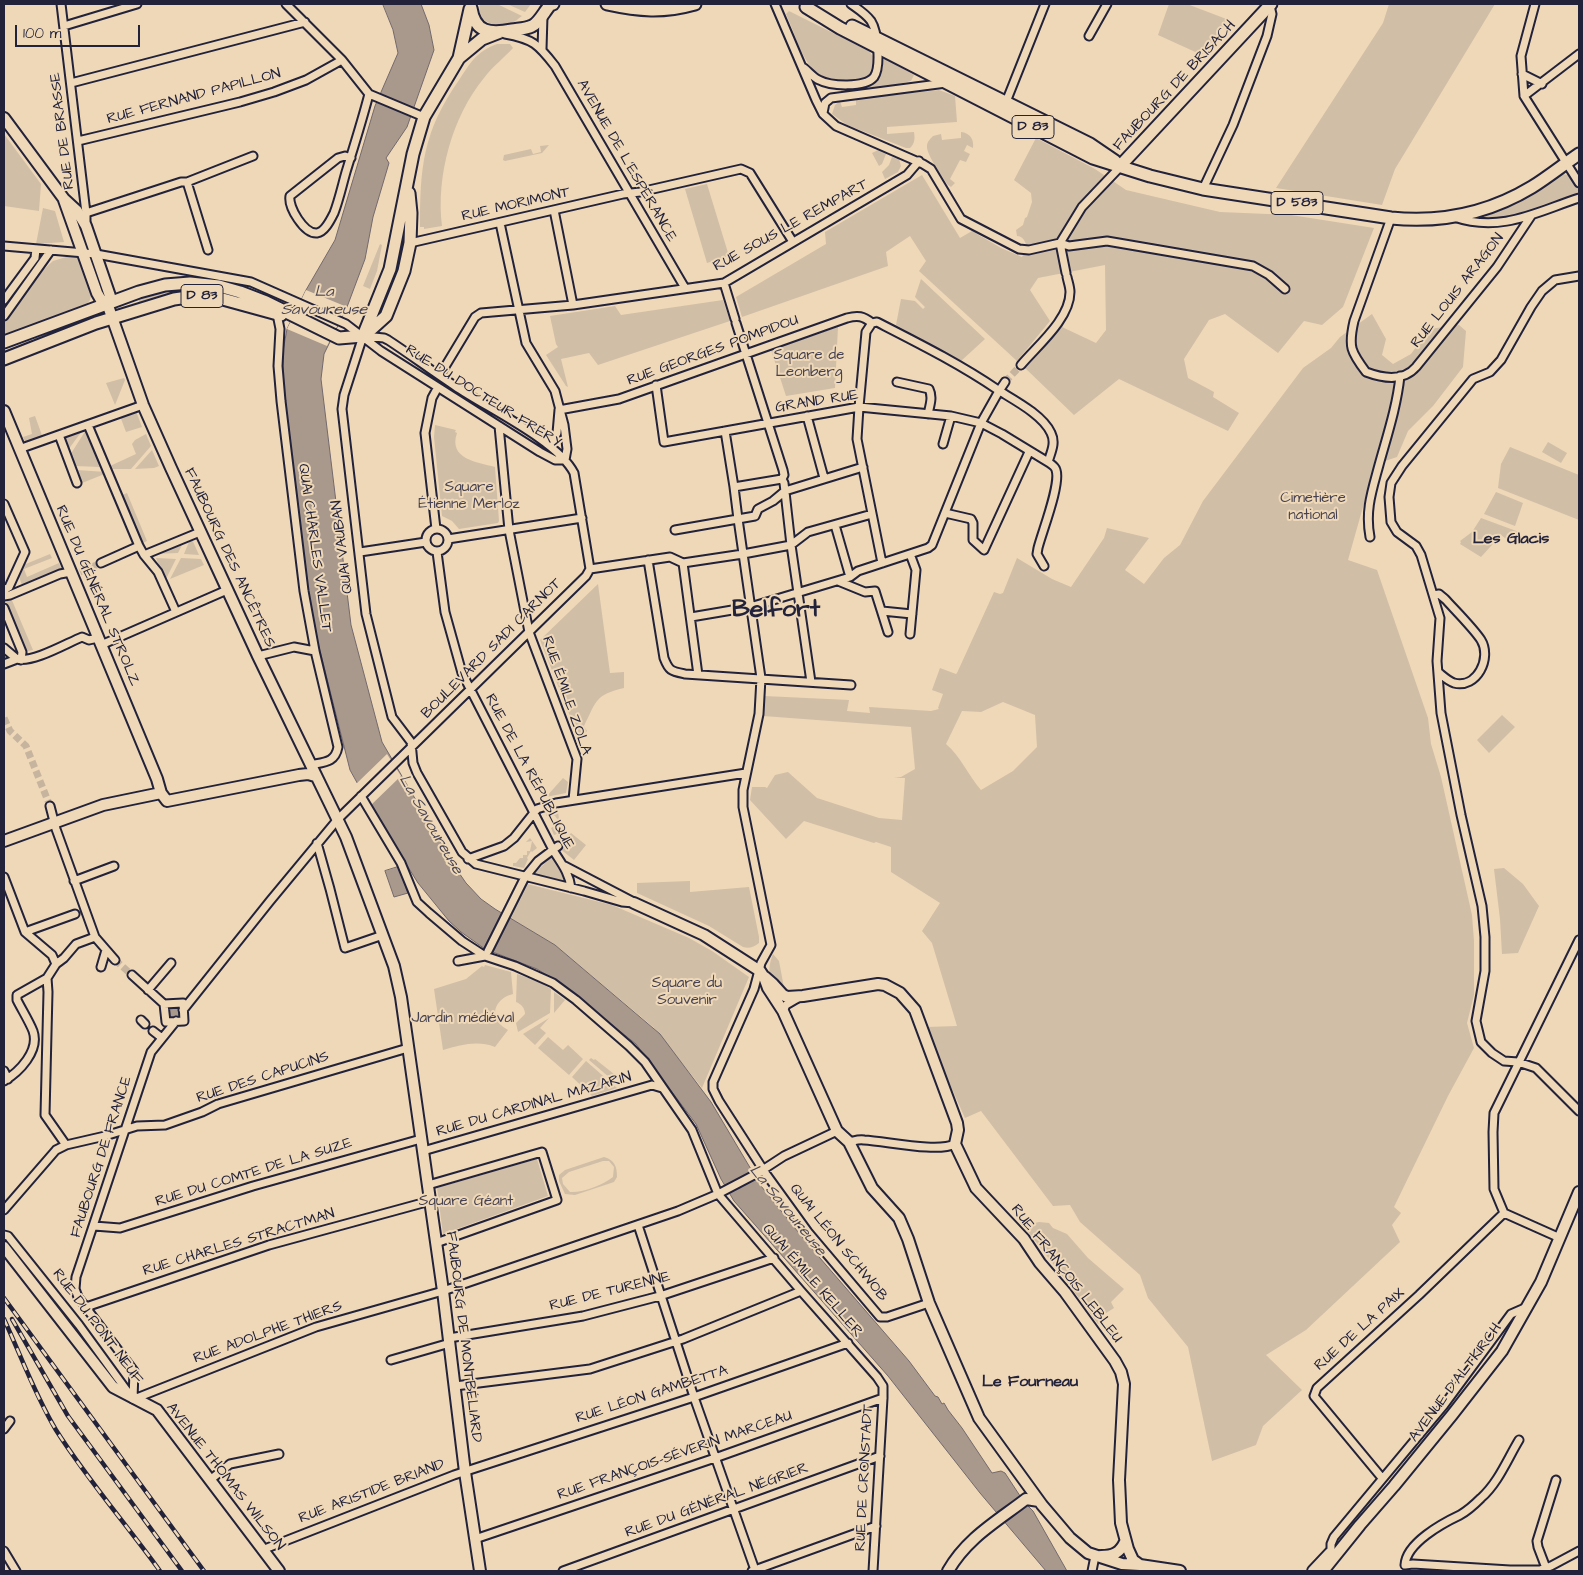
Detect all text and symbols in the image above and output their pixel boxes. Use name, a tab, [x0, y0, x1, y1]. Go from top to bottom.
scale bar	[18, 15, 142, 47]
street label: FAUBOURG DE BRISACH	[1110, 17, 1240, 155]
text: 100 m	[23, 23, 62, 44]
street label: RUE FERNAND PAPILLON	[105, 65, 283, 129]
street label: RUE DE BRASSE	[47, 71, 79, 191]
street label: AVENUE DE L'ESPÉRANCE	[572, 77, 680, 245]
road number: D 83	[1012, 115, 1054, 138]
street label: RUE SOUS LE REMPART	[710, 176, 872, 276]
street label: RUE MORIMONT	[460, 184, 572, 226]
road number: D 583	[1271, 192, 1323, 214]
street label: RUE LOUIS ARAGON	[1408, 230, 1508, 352]
water label: La Savoureuse	[281, 283, 367, 321]
road number: D 83	[181, 284, 223, 308]
street label: RUE GEORGES POMPIDOU	[625, 312, 801, 390]
street label: RUE DU DOCTEUR FRÉRY	[402, 342, 564, 452]
park label: Square de Leonberg	[774, 347, 844, 382]
street label: GRAND RUE	[774, 387, 860, 417]
street label: QUAI CHARLES VALLET	[293, 463, 335, 633]
street label: FAUBOURG DES ANCÊTRES	[179, 465, 279, 651]
park label: Square Étienne Merloz	[418, 479, 520, 514]
park label: Cimetière national	[1280, 490, 1346, 525]
street label: QUAI VAUBAN	[328, 499, 358, 595]
street label: RUE DU GÉNÉRAL STROLZ	[51, 503, 143, 689]
district label: Les Glacis	[1473, 530, 1549, 550]
street label: BOULEVARD SADI CARNOT	[418, 575, 566, 723]
district label: Belfort	[732, 596, 820, 626]
street label: RUE ÉMILE ZOLA	[537, 634, 595, 758]
street label: RUE DE LA RÉPUBLIQUE	[480, 691, 578, 853]
water label: La Savoureuse	[394, 772, 466, 878]
park label: Square du Souvenir	[652, 975, 722, 1010]
park label: Jardin médiéval	[412, 1010, 514, 1028]
street label: RUE DES CAPUCINS	[194, 1048, 332, 1108]
street label: RUE DU CARDINAL MAZARIN	[434, 1068, 634, 1142]
street label: FAUBOURG DE FRANCE	[67, 1074, 137, 1240]
street label: RUE DU COMTE DE LA SUZE	[153, 1134, 355, 1212]
water label: La Savoureuse	[744, 1162, 830, 1260]
street label: QUAI LÉON SCHWOB	[785, 1181, 891, 1305]
park label: Square Géant	[419, 1193, 513, 1211]
street label: RUE FRANÇOIS LEBLEU	[1006, 1201, 1126, 1347]
street label: RUE CHARLES STRACTMAN	[141, 1205, 337, 1281]
street label: QUAI ÉMILE KELLER	[758, 1221, 866, 1341]
street label: FAUBOURG DE MONTBÉLIARD	[441, 1230, 485, 1444]
street label: RUE DU PONT NEUF	[48, 1266, 146, 1388]
street label: RUE DE TURENNE	[548, 1268, 672, 1316]
street label: RUE DE LA PAIX	[1311, 1285, 1409, 1375]
street label: RUE ADOLPHE THIERS	[191, 1298, 345, 1368]
street label: AVENUE D'ALTKIRCH	[1406, 1320, 1506, 1446]
street label: RUE LÉON GAMBETTA	[574, 1362, 730, 1428]
district label: Le Fourneau	[982, 1373, 1078, 1393]
street label: AVENUE THOMAS WILSON	[162, 1400, 288, 1554]
street label: RUE DE CRONSTADT	[852, 1404, 878, 1552]
street label: RUE FRANÇOIS-SÉVERIN MARCEAU	[555, 1407, 795, 1505]
street label: RUE ARISTIDE BRIAND	[297, 1456, 447, 1528]
street label: RUE DU GÉNÉRAL NÉGRIER	[623, 1459, 811, 1543]

